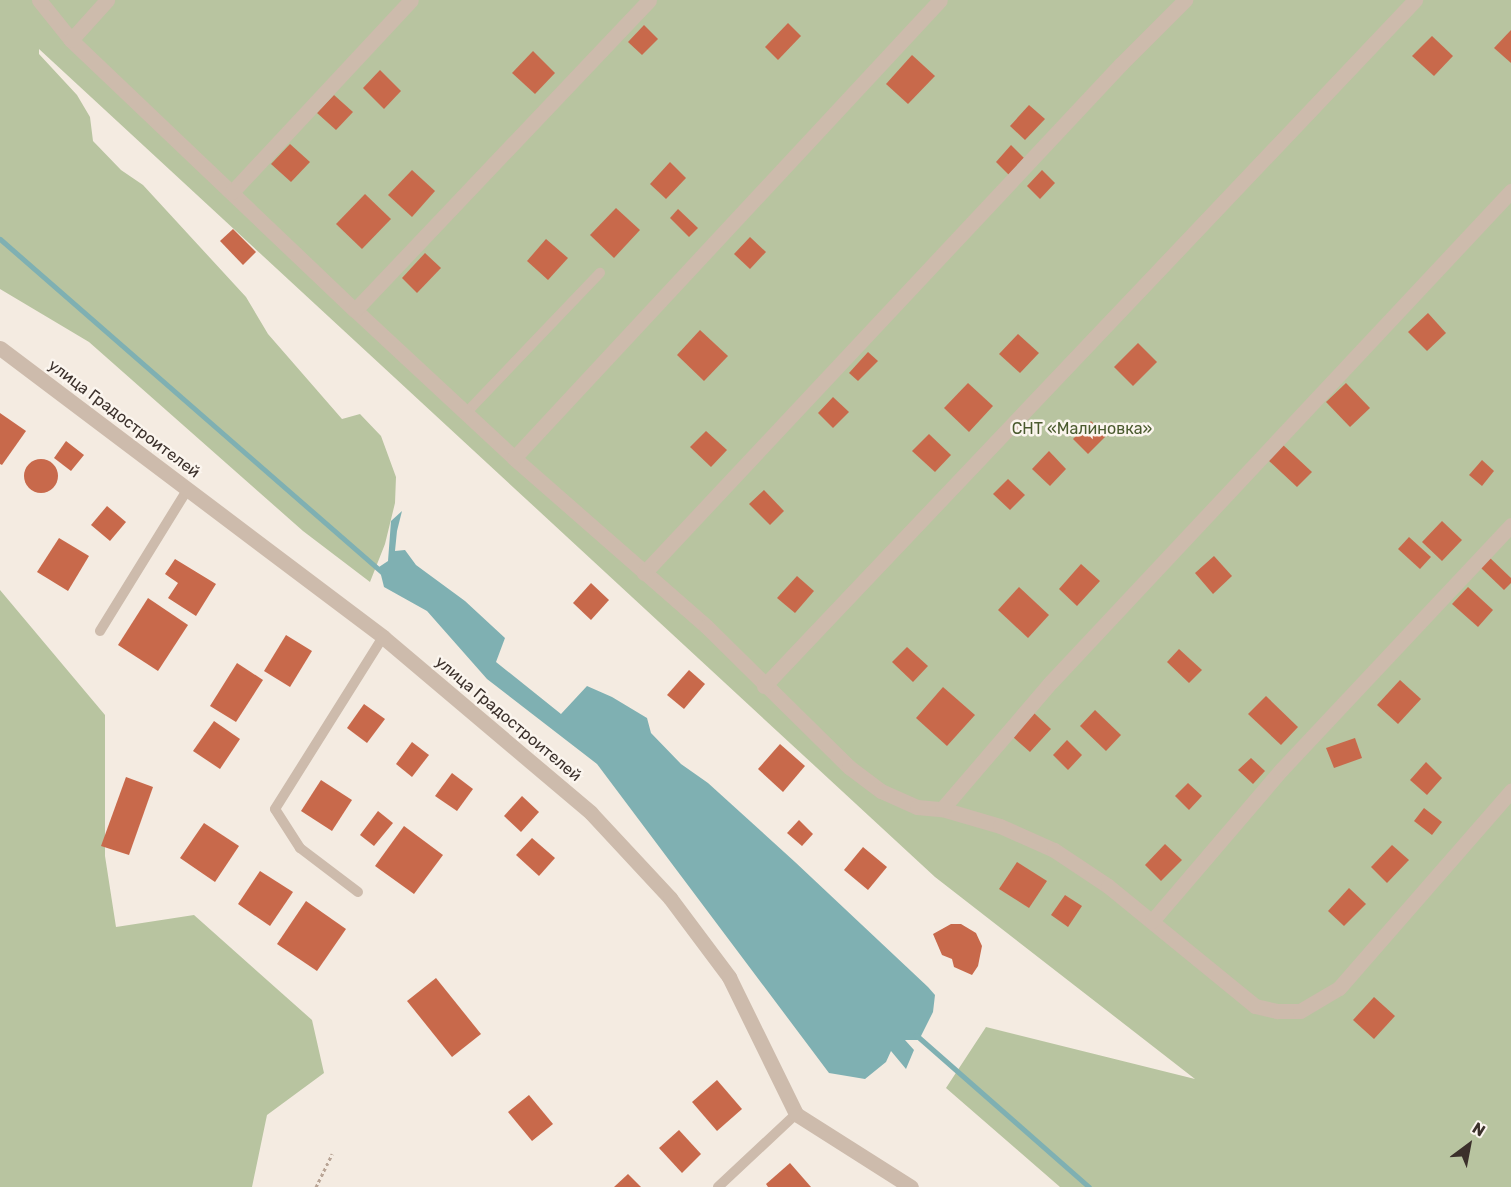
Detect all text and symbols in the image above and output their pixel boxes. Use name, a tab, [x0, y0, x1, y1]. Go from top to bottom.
street label: улица Градостроителей	[44, 356, 204, 482]
park label: СНТ «Малиновка»	[1012, 419, 1152, 439]
street label: улица Градостроителей	[431, 652, 585, 786]
north arrow	[1439, 1115, 1499, 1175]
text: N	[1469, 1118, 1489, 1140]

